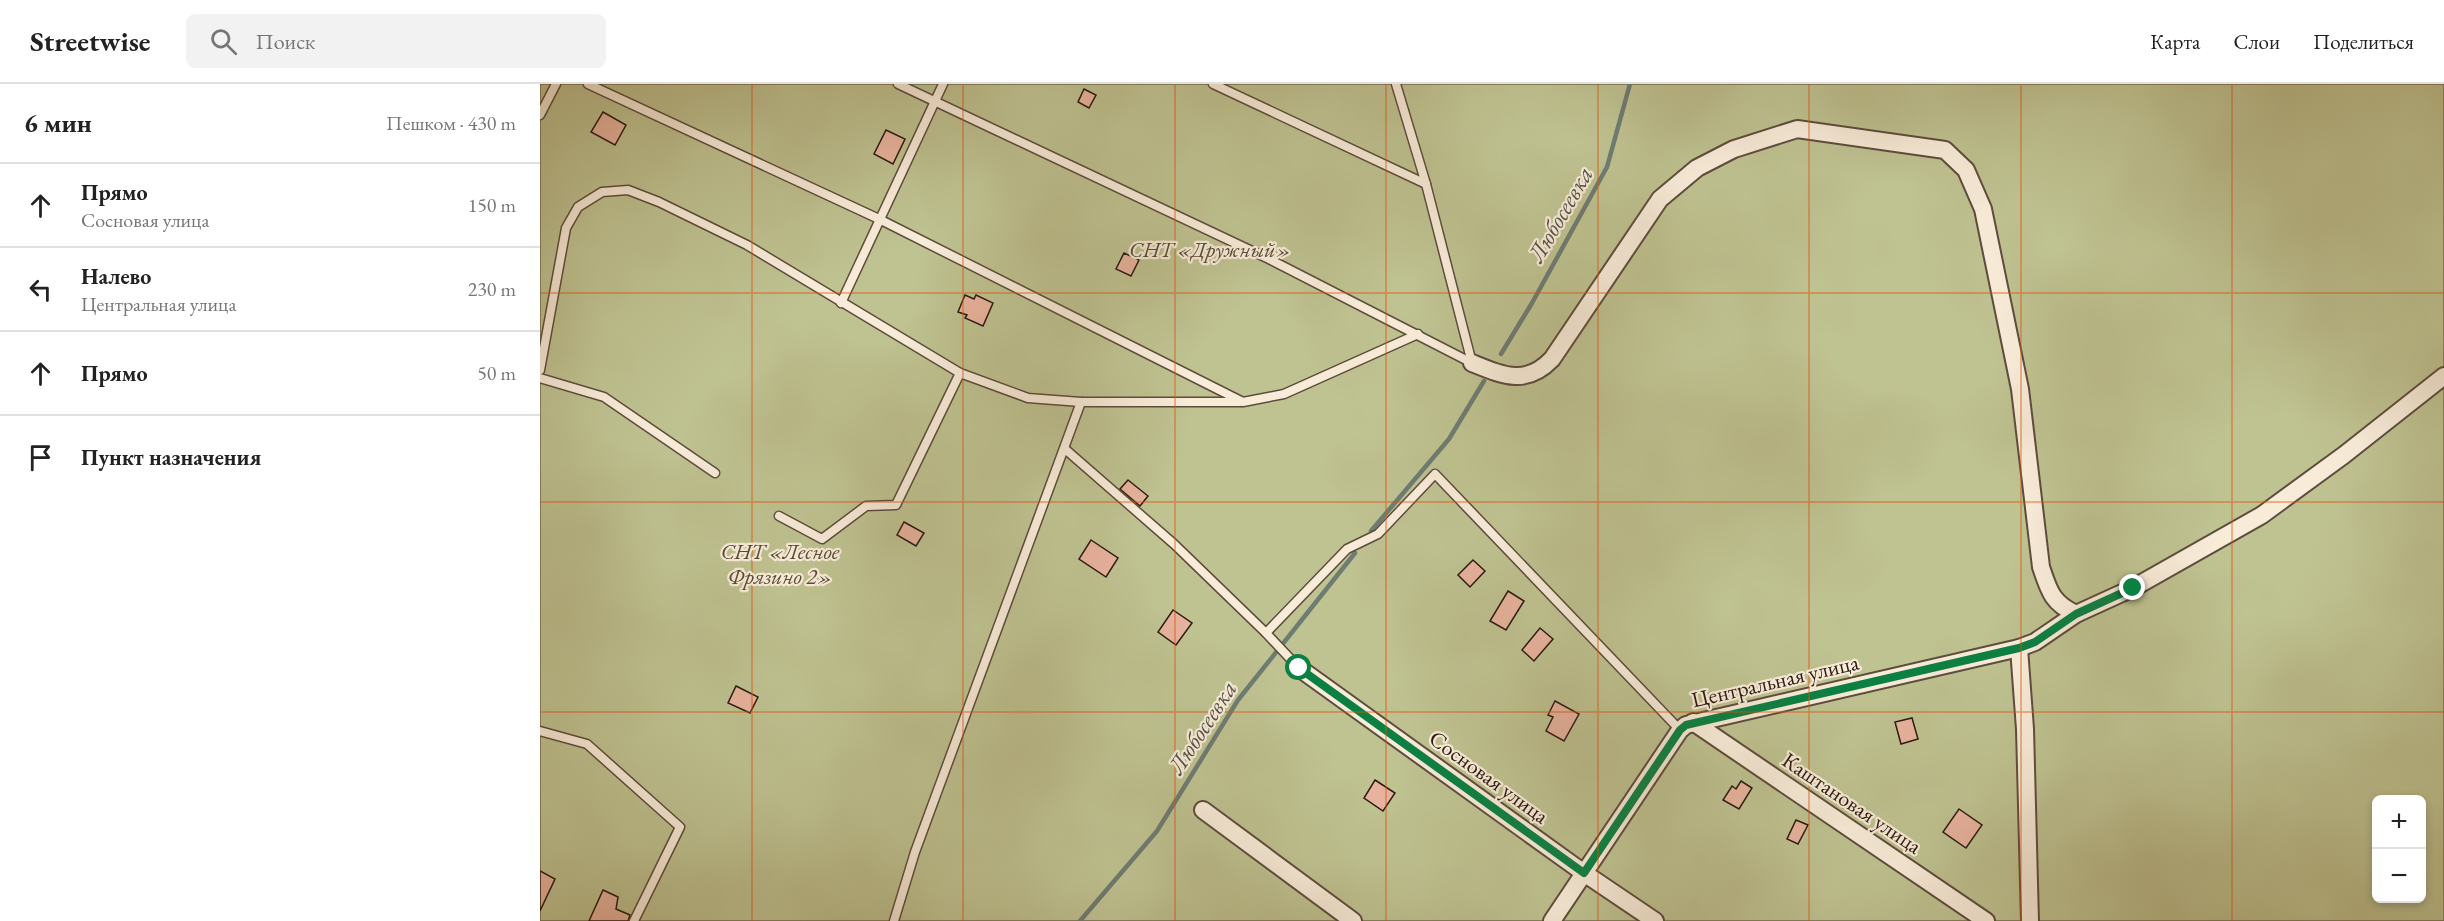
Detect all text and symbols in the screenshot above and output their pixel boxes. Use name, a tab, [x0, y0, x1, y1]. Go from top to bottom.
search box	[186, 14, 606, 68]
text: Streetwise	[30, 23, 150, 59]
icon: search	[207, 25, 240, 58]
text: Поиск	[255, 27, 315, 56]
text: Карта	[2150, 28, 2200, 55]
text: Слои	[2233, 28, 2280, 55]
text: Поделиться	[2313, 28, 2414, 55]
text: 6 мин	[24, 106, 92, 140]
text: Пешком · 430 m	[386, 110, 516, 136]
water label: Любосеевка	[1520, 161, 1600, 268]
text: Прямо	[81, 178, 148, 207]
icon: ahead	[24, 189, 57, 222]
text: 150 m	[468, 192, 516, 218]
text: Сосновая улица	[81, 207, 209, 233]
park label: СНТ «Дружный»	[1129, 235, 1291, 264]
text: Налево	[81, 262, 151, 291]
icon: left	[24, 273, 57, 306]
text: 230 m	[468, 276, 516, 302]
text: Центральная улица	[81, 291, 236, 317]
icon: ahead	[24, 357, 57, 390]
text: Прямо	[81, 359, 148, 388]
text: 50 m	[477, 360, 516, 386]
icon: arrive	[24, 441, 57, 474]
text: Пункт назначения	[81, 443, 261, 472]
park label: СНТ «Лесное Фрязино 2»	[721, 537, 840, 591]
route end	[2119, 574, 2145, 600]
street label: Центральная улица	[1688, 648, 1862, 714]
route start	[1285, 654, 1311, 680]
water label: Любосеевка	[1160, 674, 1244, 780]
street label: Сосновая улица	[1423, 724, 1555, 830]
street label: Каштановая улица	[1777, 746, 1928, 861]
map controls	[2372, 795, 2426, 903]
button: +	[2372, 795, 2426, 849]
button: −	[2372, 849, 2426, 903]

